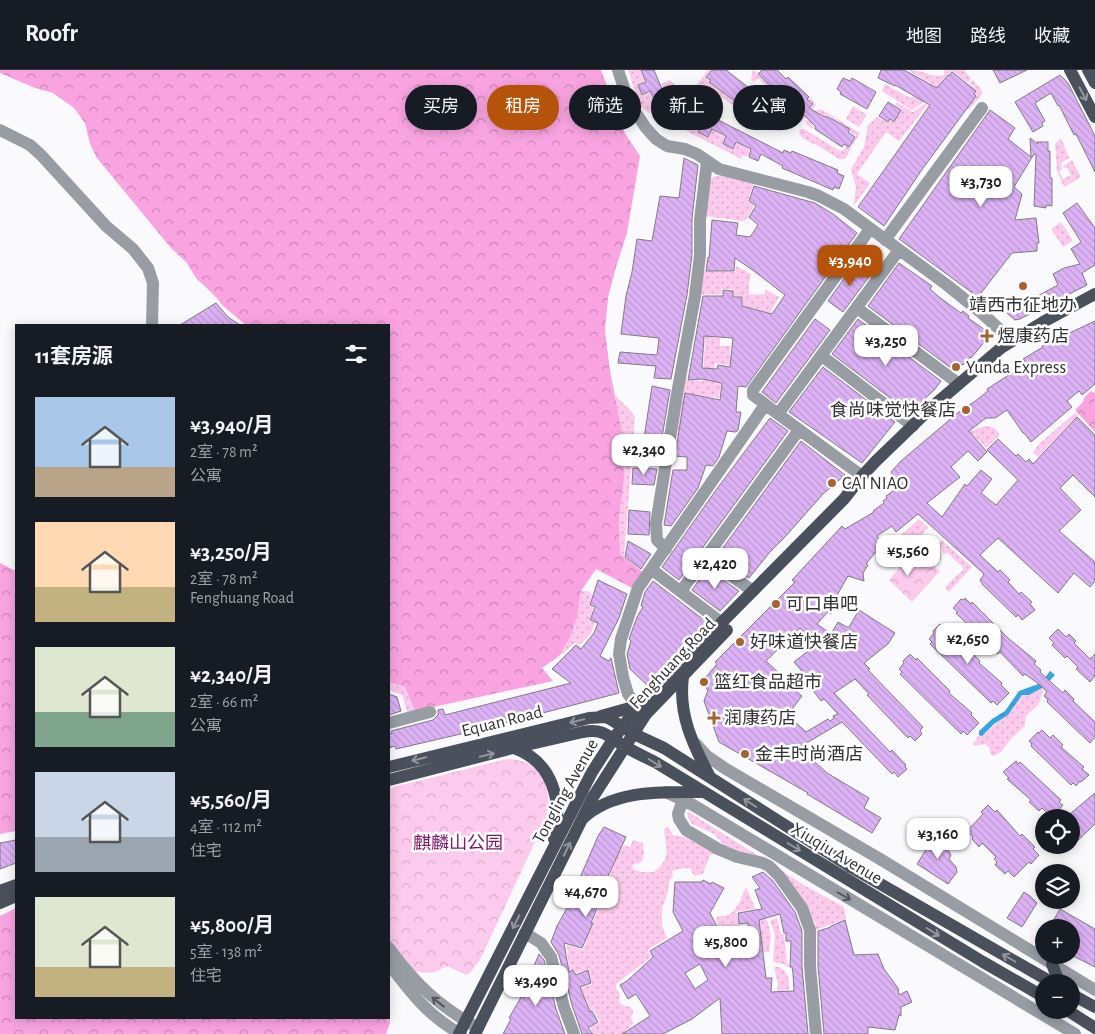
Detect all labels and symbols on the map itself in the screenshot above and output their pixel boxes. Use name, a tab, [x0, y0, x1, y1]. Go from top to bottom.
one-way arrow	[1078, 86, 1088, 101]
pin: ¥3,730	[940, 166, 1022, 208]
pin: ¥3,940	[809, 244, 891, 287]
marker: 靖西市征地办	[1017, 280, 1029, 292]
place label: 靖西市征地办	[969, 295, 1077, 315]
pin: ¥3,250	[845, 324, 927, 367]
place label: 煜康药店	[997, 326, 1069, 346]
marker: 煜康药店	[981, 330, 993, 342]
place label: Yunda Express	[966, 359, 1066, 377]
marker: Yunda Express	[950, 361, 962, 373]
place label: 食尚味觉快餐店	[830, 400, 956, 420]
marker: 食尚味觉快餐店	[960, 404, 972, 416]
pin: ¥2,340	[603, 434, 685, 476]
place label: CAI NIAO	[842, 475, 908, 493]
marker: CAI NIAO	[826, 477, 838, 489]
pin: ¥5,560	[867, 534, 949, 577]
pin: ¥2,420	[674, 548, 756, 590]
place label: 可口串吧	[786, 594, 858, 614]
marker: 可口串吧	[770, 598, 782, 610]
street label: Fenghuang Road	[626, 615, 719, 713]
pin: ¥2,650	[927, 622, 1009, 665]
place label: 好味道快餐店	[750, 632, 858, 652]
marker: 好味道快餐店	[734, 636, 746, 648]
place label: 篮红食品超市	[714, 672, 822, 692]
marker: 篮红食品超市	[698, 676, 710, 688]
street label: Equan Road	[460, 703, 545, 741]
place label: 润康药店	[724, 708, 796, 728]
marker: 润康药店	[708, 712, 720, 724]
one-way arrow	[569, 717, 585, 726]
street label: Tongling Avenue	[530, 736, 602, 847]
place label: 金丰时尚酒店	[755, 744, 863, 764]
marker: 金丰时尚酒店	[739, 748, 751, 760]
one-way arrow	[478, 749, 494, 759]
one-way arrow	[411, 755, 427, 764]
one-way arrow	[648, 758, 662, 768]
one-way arrow	[743, 798, 757, 808]
pin: ¥3,160	[897, 818, 979, 860]
street label: Xiuqiu Avenue	[788, 820, 885, 888]
park label: 麒麟山公园	[413, 833, 503, 853]
one-way arrow	[563, 842, 572, 857]
one-way arrow	[787, 843, 801, 853]
pin: ¥4,670	[545, 876, 627, 918]
one-way arrow	[836, 891, 851, 901]
one-way arrow	[511, 914, 520, 929]
pin: ¥5,800	[685, 926, 767, 968]
one-way arrow	[926, 927, 940, 937]
one-way arrow	[1003, 953, 1017, 963]
pin: ¥3,490	[495, 964, 577, 1007]
one-way arrow	[431, 996, 444, 1007]

